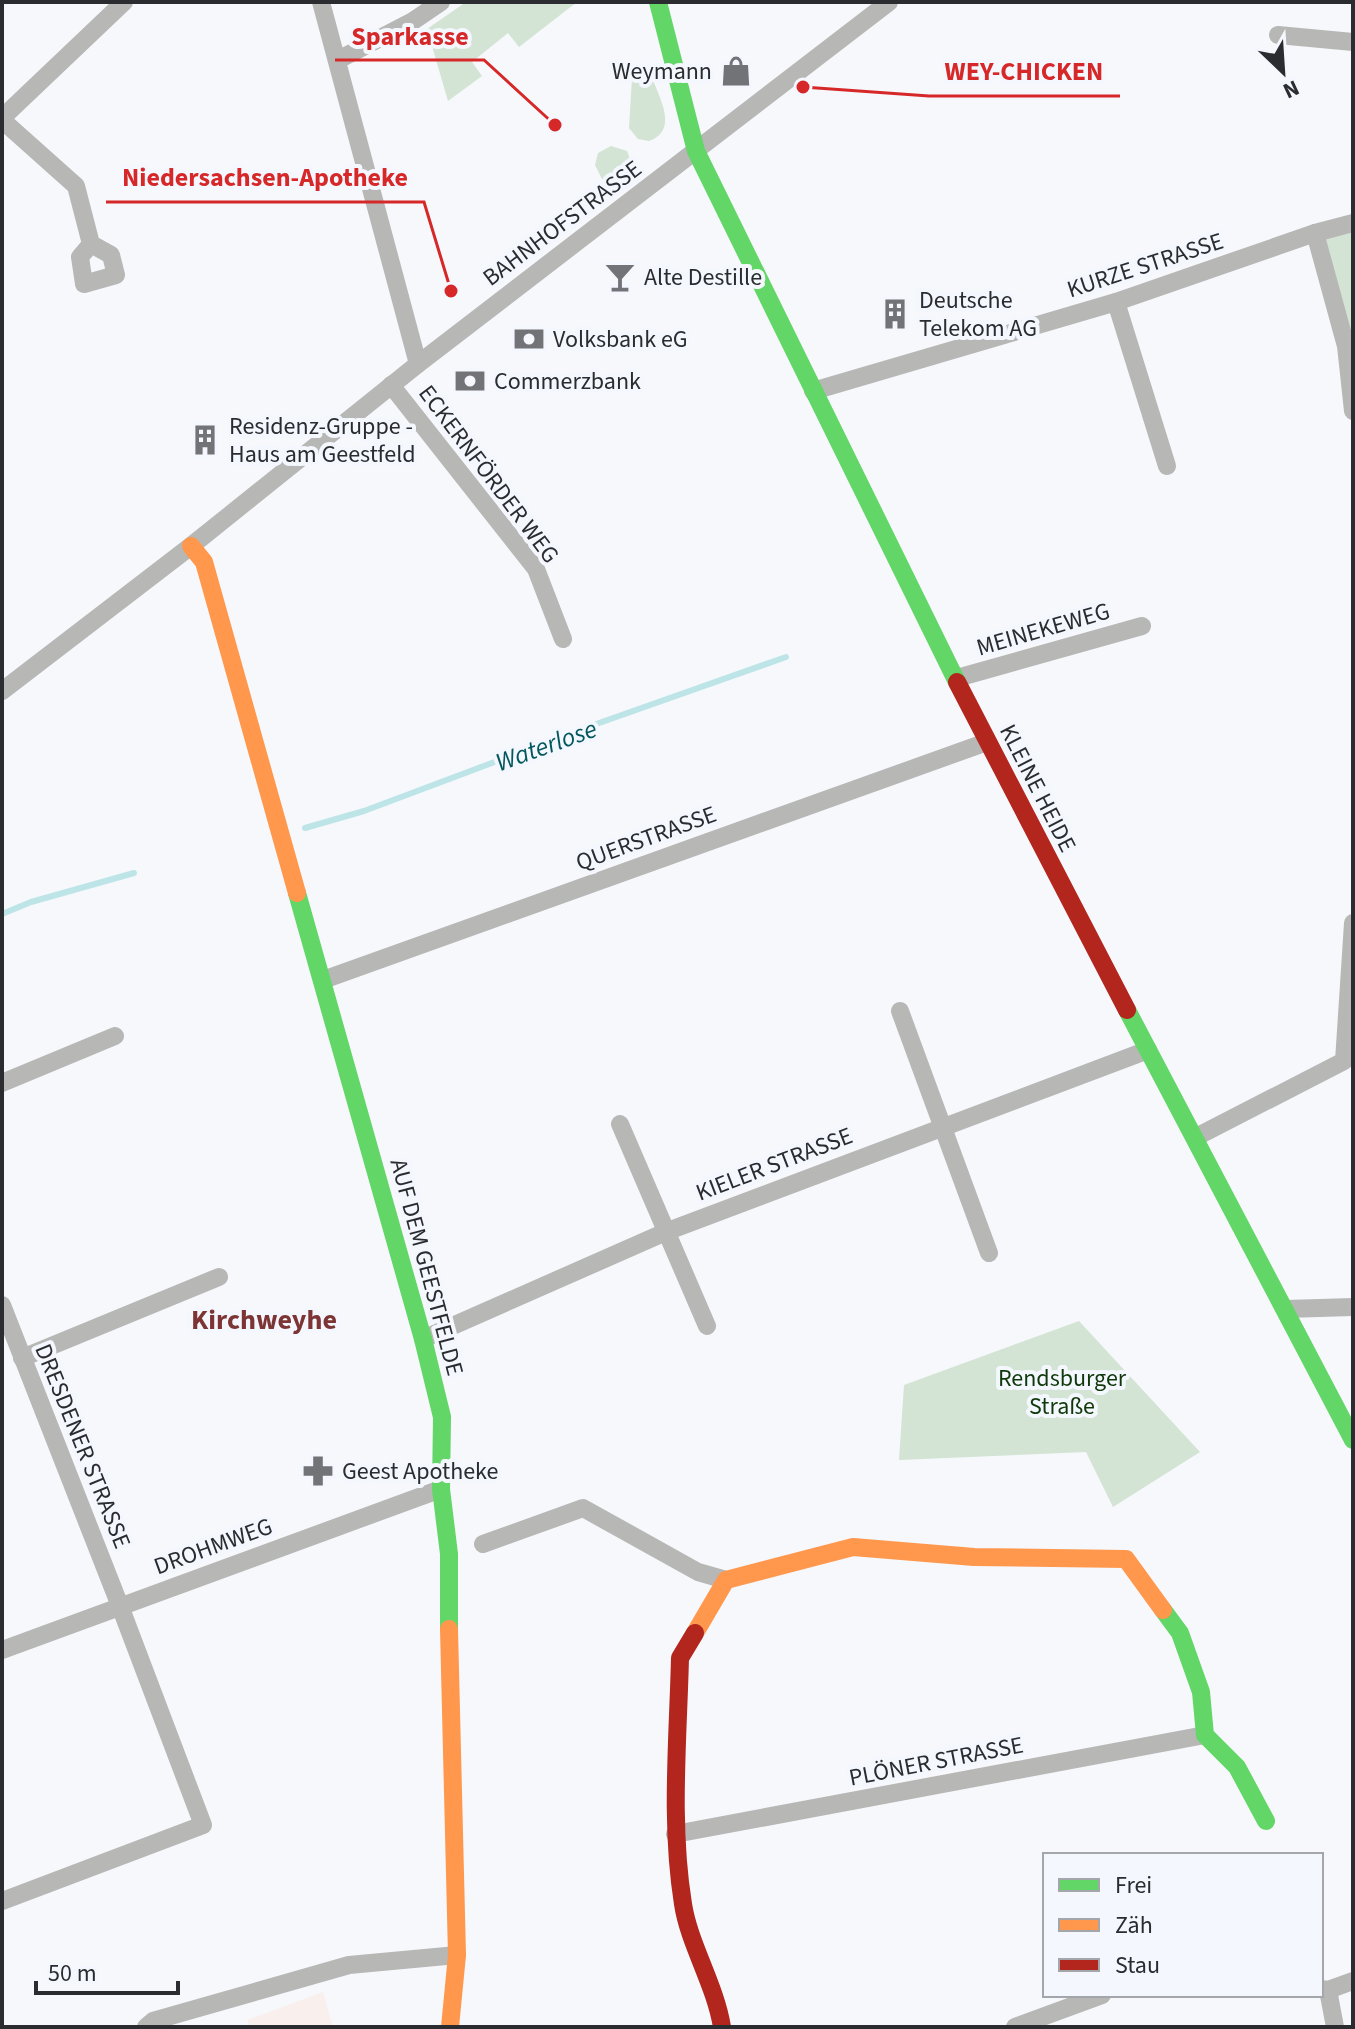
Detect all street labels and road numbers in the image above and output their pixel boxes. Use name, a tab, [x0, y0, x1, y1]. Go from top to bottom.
street label: BAHNHOFSTRASSE	[475, 152, 649, 295]
street label: KURZE STRASSE	[1062, 224, 1228, 307]
street label: ECKERNFÖRDER WEG	[410, 378, 567, 571]
street label: MEINEKEWEG	[972, 594, 1114, 665]
street label: KLEINE HEIDE	[990, 718, 1085, 858]
street label: QUERSTRASSE	[571, 797, 721, 880]
street label: KIELER STRASSE	[691, 1118, 858, 1210]
street label: AUF DEM GEESTFELDE	[381, 1155, 472, 1380]
street label: DRESDENER STRASSE	[26, 1339, 140, 1554]
street label: DROHMWEG	[149, 1509, 277, 1584]
street label: PLÖNER STRASSE	[846, 1727, 1026, 1796]

